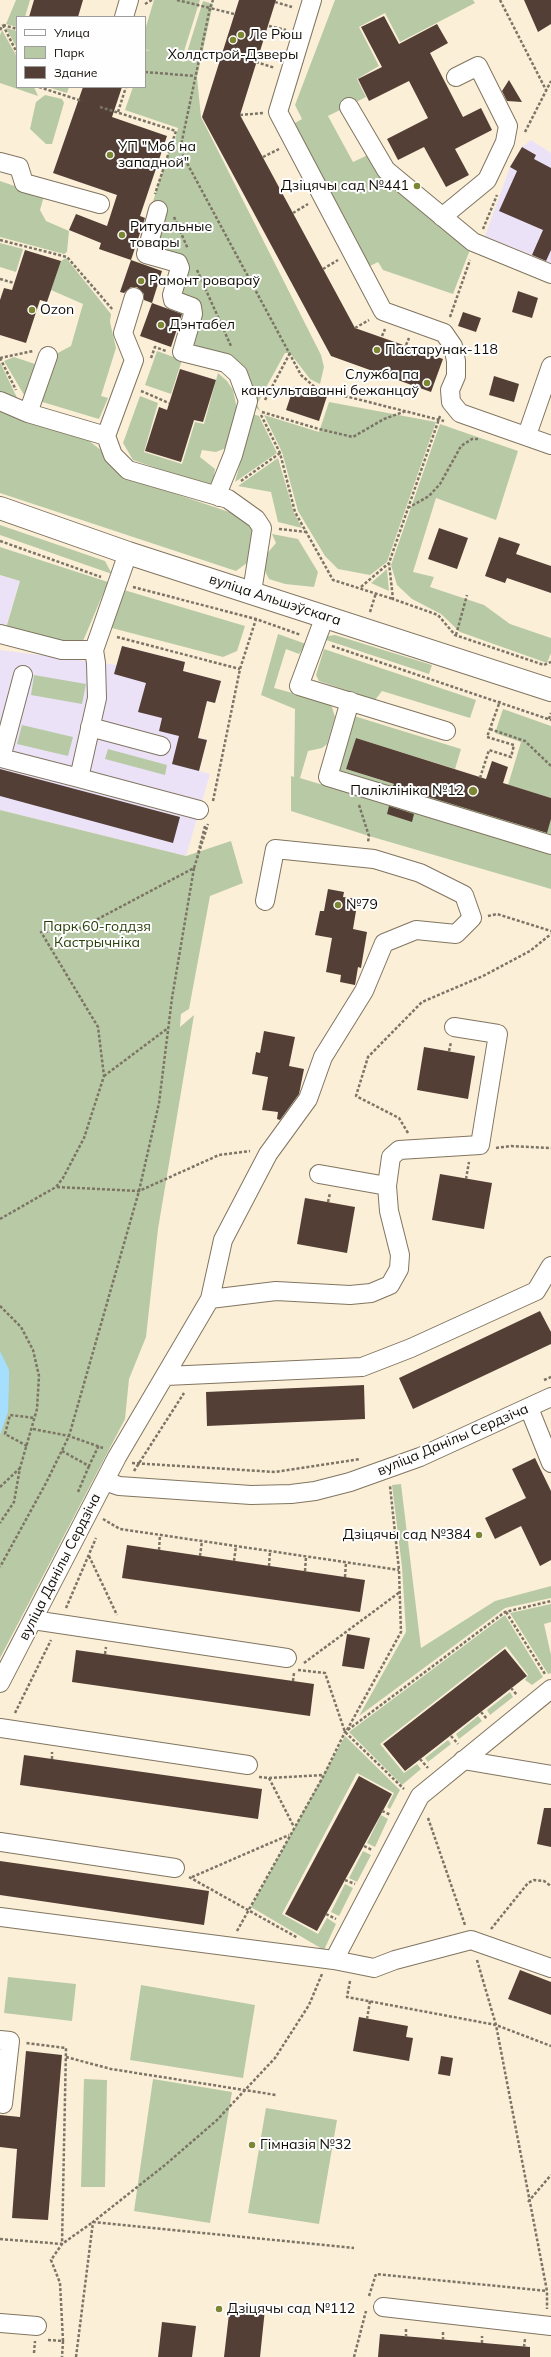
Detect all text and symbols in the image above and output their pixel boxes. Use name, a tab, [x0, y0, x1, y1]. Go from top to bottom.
legend	[16, 16, 146, 88]
text: Улица	[54, 25, 90, 40]
place label: Ле Рюш	[249, 27, 303, 43]
marker: Ле Рюш	[236, 30, 246, 40]
marker: Холдстрой-Дзверы	[228, 35, 238, 45]
text: Парк	[54, 45, 84, 60]
place label: Холдстрой-Дзверы	[168, 47, 298, 63]
text: Здание	[54, 65, 97, 80]
place label: УП "Моб на западной"	[118, 139, 196, 172]
marker: УП "Моб на западной"	[105, 150, 115, 160]
place label: Дзіцячы сад №441	[281, 178, 409, 194]
marker: Дзіцячы сад №441	[412, 181, 422, 191]
place label: Ритуальные товары	[130, 219, 212, 252]
marker: Ритуальные товары	[117, 230, 127, 240]
place label: Рамонт ровараў	[149, 273, 260, 289]
marker: Рамонт ровараў	[136, 276, 146, 286]
place label: Ozon	[40, 302, 74, 318]
marker: Ozon	[27, 305, 37, 315]
place label: Дэнтабел	[169, 317, 235, 333]
marker: Дэнтабел	[156, 320, 166, 330]
place label: Пастарунак-118	[385, 342, 498, 358]
marker: Пастарунак-118	[372, 345, 382, 355]
place label: Служба па кансультаванні бежанцаў	[241, 367, 419, 400]
marker: Служба па кансультаванні бежанцаў	[422, 378, 432, 388]
street label: вуліца Альшэўскага	[207, 571, 343, 629]
place label: Паліклініка №12	[350, 783, 464, 799]
marker: Паліклініка №12	[467, 785, 479, 797]
place label: №79	[346, 897, 378, 913]
marker: №79	[333, 900, 343, 910]
park label: Парк 60-годдзя Кастрычніка	[43, 919, 151, 952]
street label: вуліца Данілы Сердзіча	[375, 1401, 531, 1479]
street label: вуліца Данілы Сердзіча	[16, 1491, 104, 1643]
place label: Дзіцячы сад №384	[343, 1527, 471, 1543]
marker: Дзіцячы сад №384	[474, 1530, 484, 1540]
place label: Гімназія №32	[260, 2137, 352, 2153]
marker: Гімназія №32	[247, 2140, 257, 2150]
place label: Дзіцячы сад №112	[227, 2301, 355, 2317]
marker: Дзіцячы сад №112	[214, 2304, 224, 2314]

